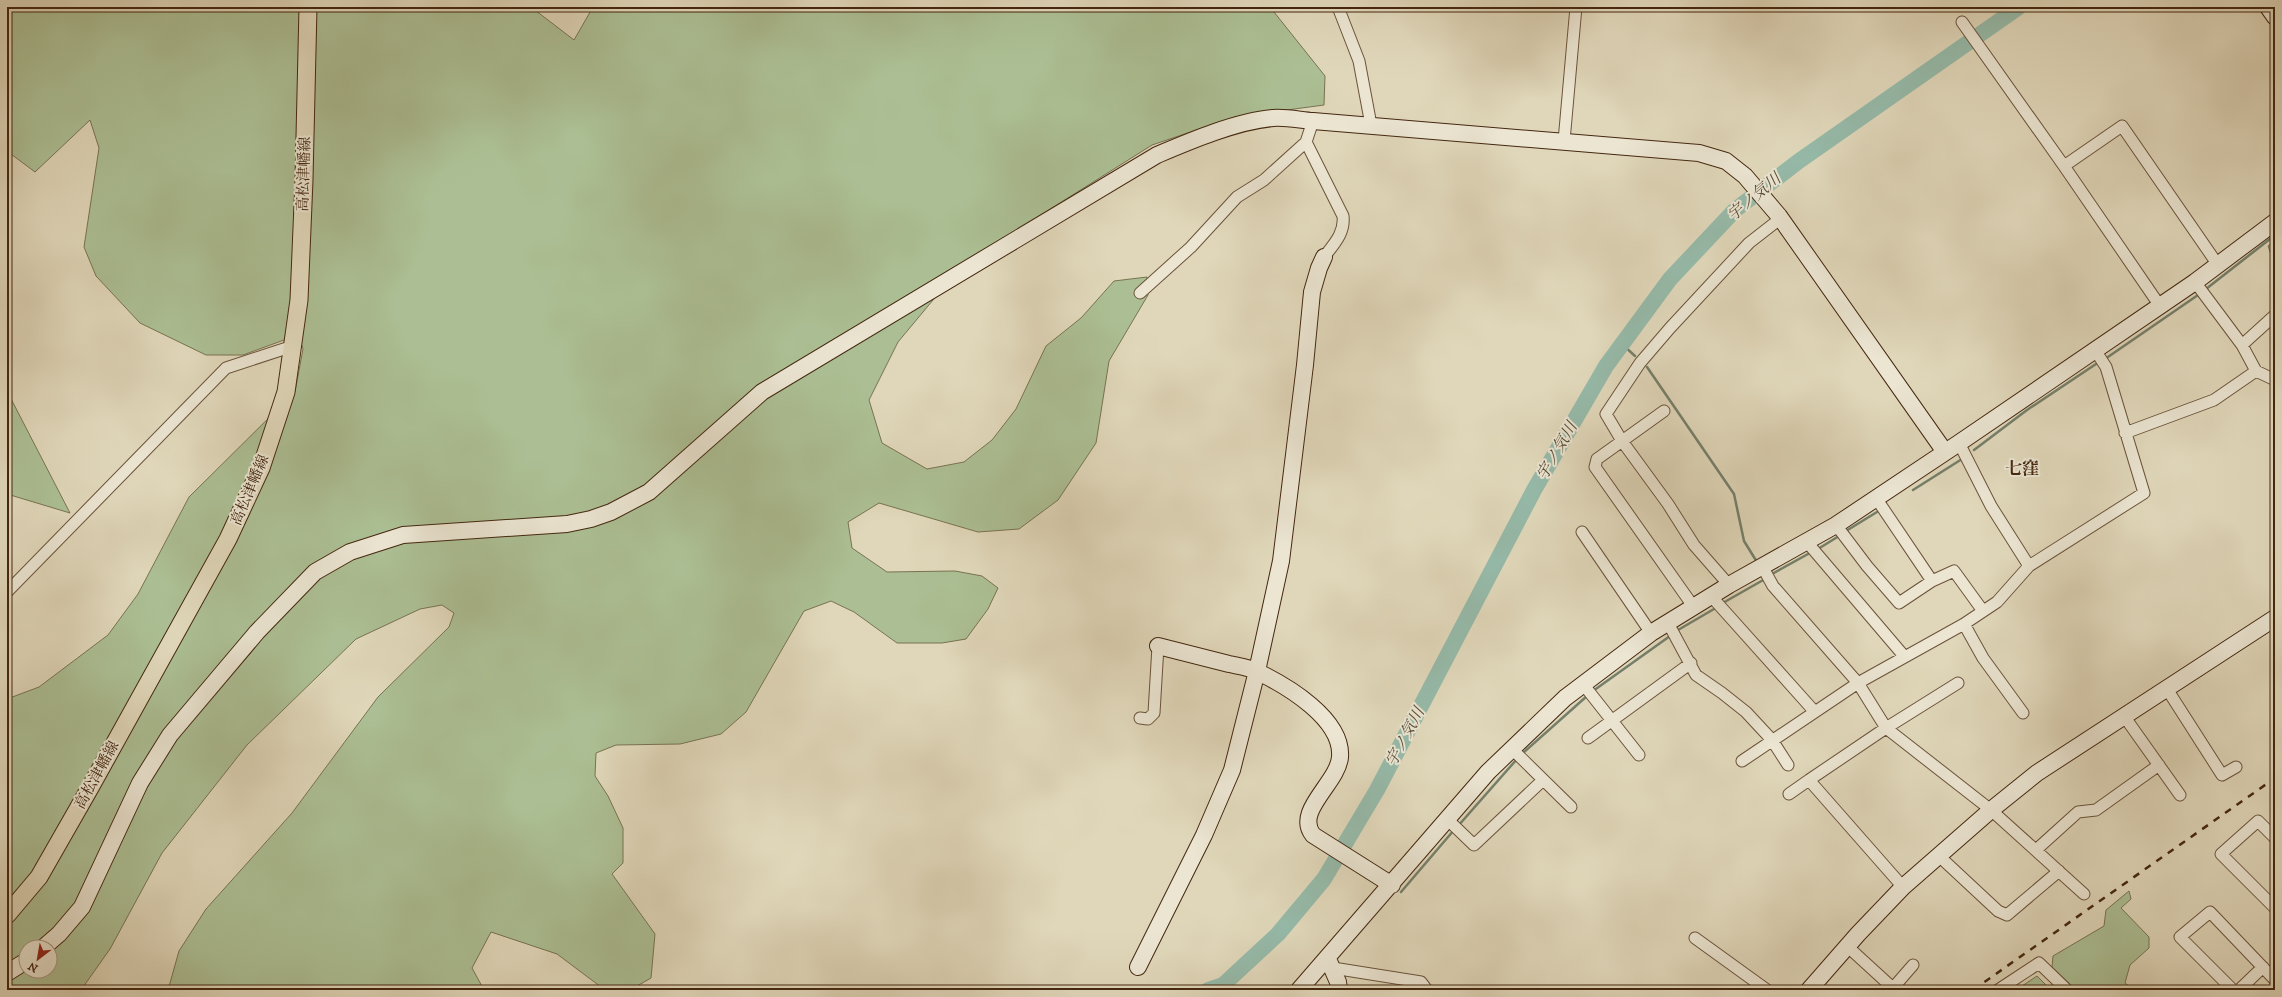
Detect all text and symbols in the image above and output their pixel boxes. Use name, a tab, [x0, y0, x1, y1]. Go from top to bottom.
street label: 高松津幡線	[293, 136, 315, 212]
water label: 宇ノ気川	[1723, 167, 1786, 225]
water label: 宇ノ気川	[1532, 417, 1583, 484]
street label: 高松津幡線	[227, 452, 273, 528]
district label: 七窪	[2005, 458, 2039, 480]
water label: 宇ノ気川	[1381, 702, 1430, 770]
street label: 高松津幡線	[71, 738, 123, 812]
north arrow	[18, 939, 58, 979]
text: N	[26, 958, 41, 975]

